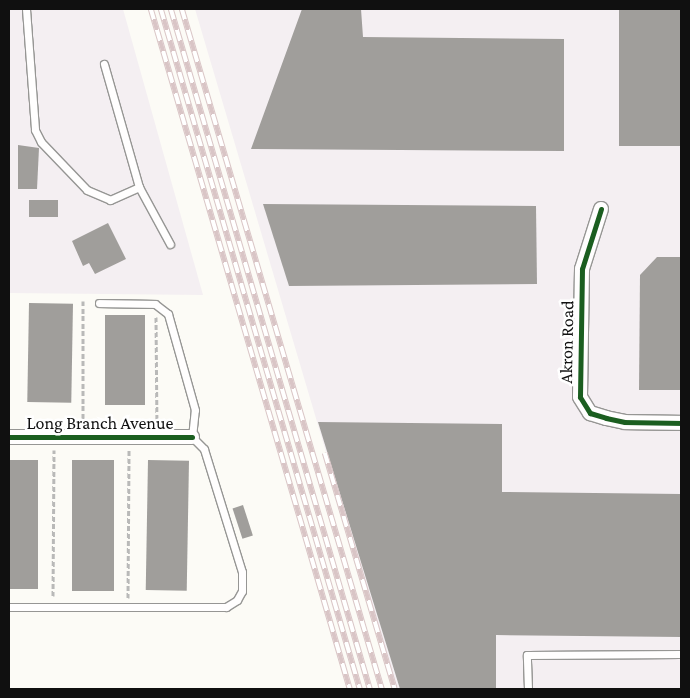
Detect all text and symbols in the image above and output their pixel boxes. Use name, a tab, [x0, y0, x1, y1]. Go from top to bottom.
street label: Akron Road	[555, 300, 579, 384]
street label: Long Branch Avenue	[27, 412, 173, 434]

